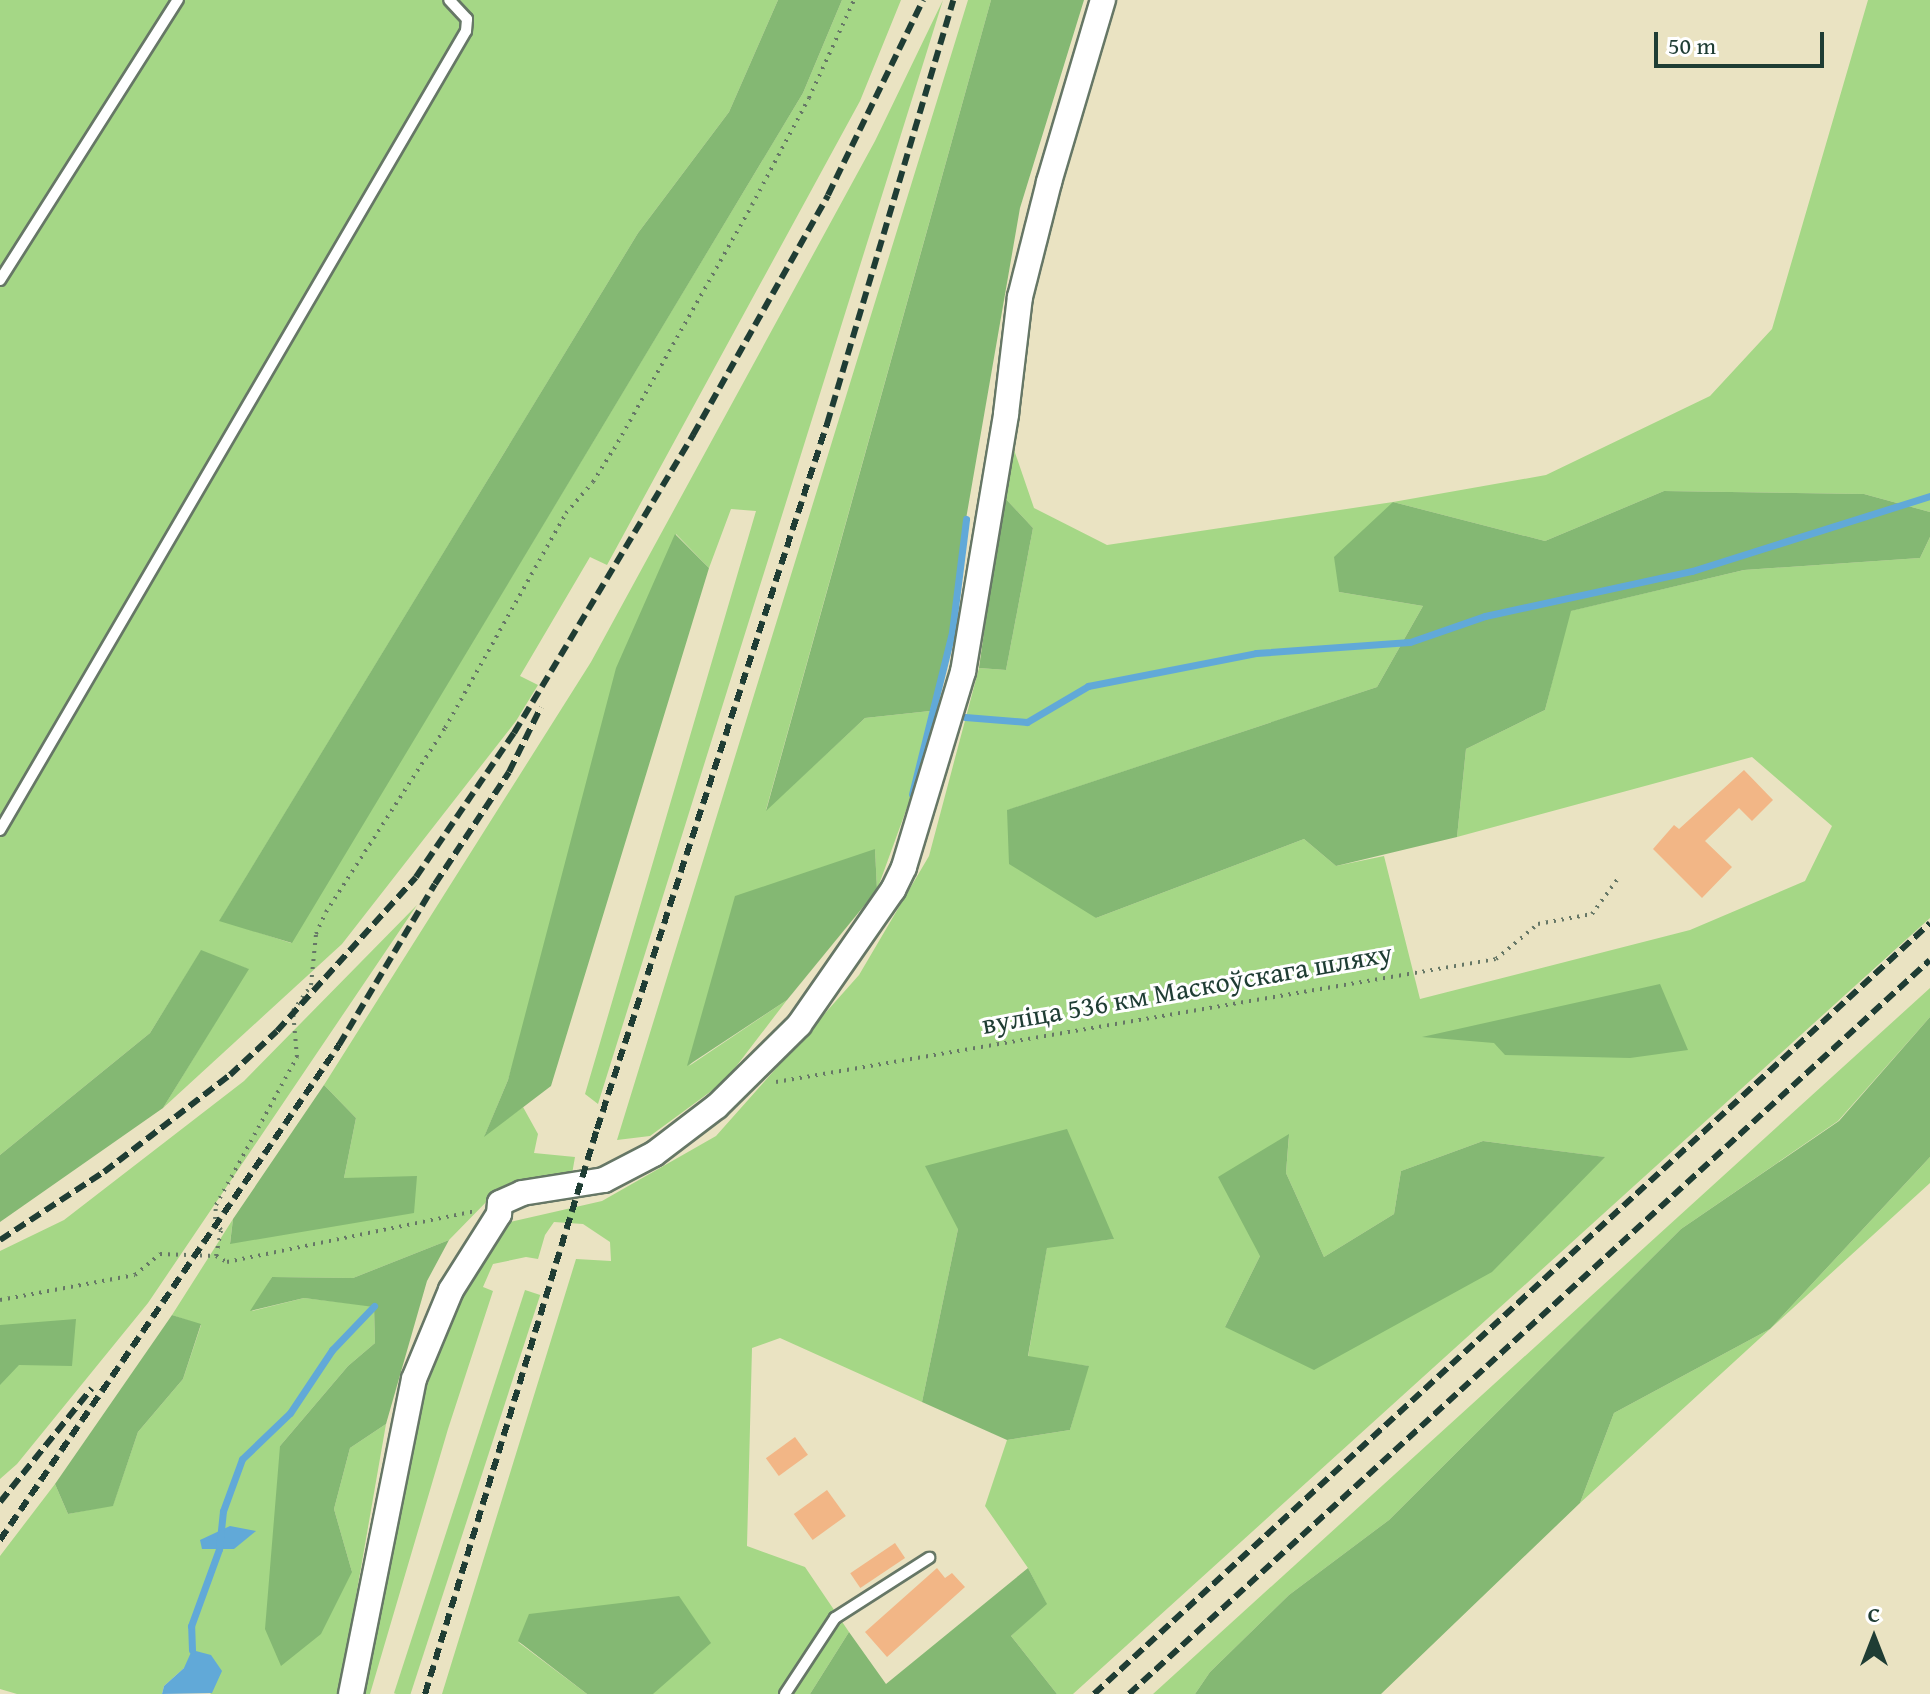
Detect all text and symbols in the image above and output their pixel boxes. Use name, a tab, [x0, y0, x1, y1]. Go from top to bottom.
scale bar	[1658, 16, 1828, 66]
text: 50 m	[1668, 28, 1716, 63]
street label: вуліца 536 км Маскоўскага шляху	[979, 935, 1395, 1041]
north arrow	[1834, 1598, 1914, 1678]
text: С	[1868, 1598, 1880, 1630]

